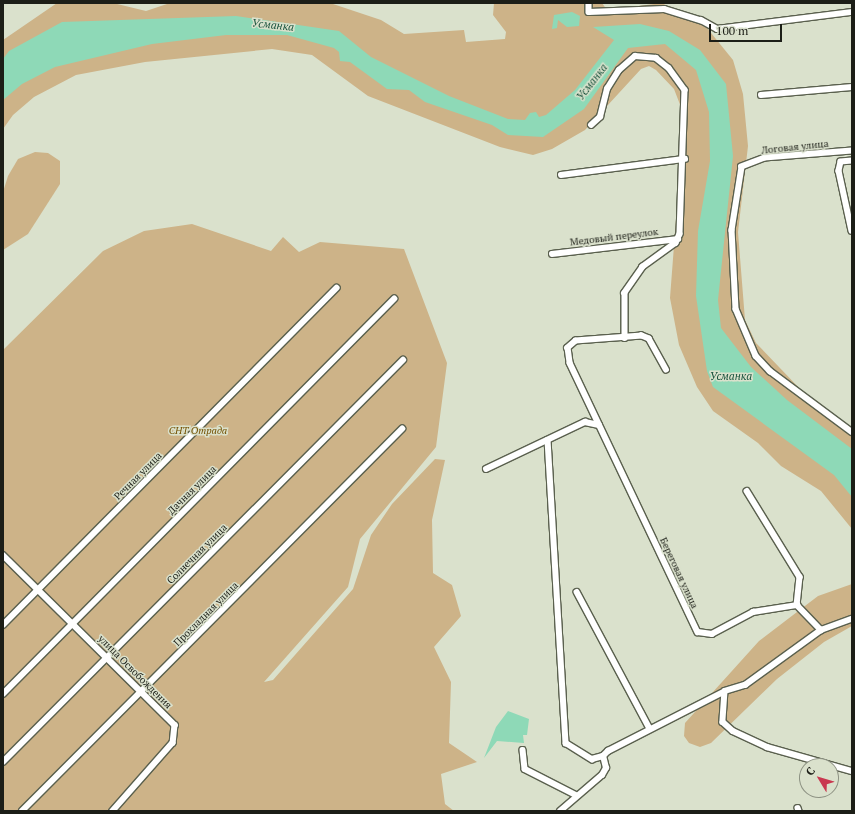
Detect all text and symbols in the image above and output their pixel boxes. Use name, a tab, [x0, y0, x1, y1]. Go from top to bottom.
water label: Усманка	[251, 16, 295, 34]
scale bar	[711, 16, 784, 42]
text: 100 m	[716, 23, 748, 38]
water label: Усманка	[574, 61, 610, 103]
street label: Логовая улица	[761, 138, 829, 156]
street label: Медовый переулок	[569, 226, 659, 248]
water label: Усманка	[710, 369, 752, 383]
park label: СНТ Отрада	[169, 425, 227, 437]
street label: Речная улица	[112, 450, 164, 502]
street label: Дачная улица	[165, 463, 219, 517]
street label: Солнечная улица	[165, 522, 229, 586]
street label: Береговая улица	[657, 535, 701, 611]
street label: Прохладная улица	[171, 579, 241, 649]
street label: улица Освобождения	[96, 633, 174, 711]
north arrow	[799, 758, 839, 798]
text: С	[803, 764, 818, 778]

